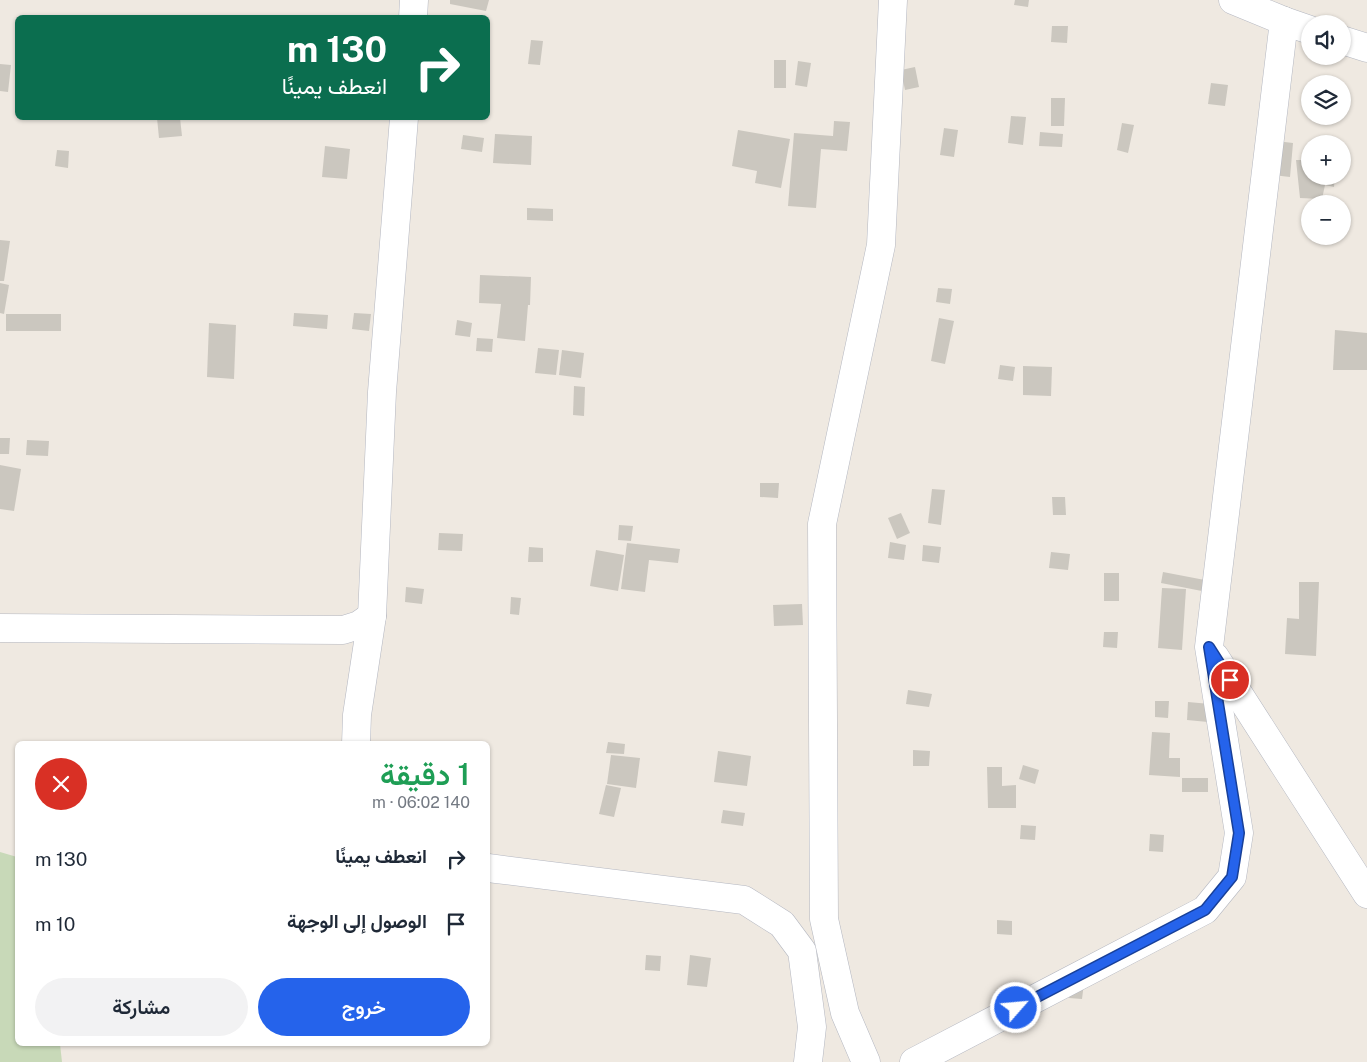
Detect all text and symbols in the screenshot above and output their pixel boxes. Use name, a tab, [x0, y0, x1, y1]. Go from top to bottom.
map controls	[1301, 15, 1351, 245]
button: sound	[1301, 15, 1351, 65]
text: 130 m	[287, 29, 387, 70]
icon: right	[405, 35, 470, 100]
text: انعطف يمينًا	[282, 73, 387, 99]
button: layers	[1301, 75, 1351, 125]
button: +	[1301, 135, 1351, 185]
button: −	[1301, 195, 1351, 245]
pin	[1209, 659, 1251, 701]
icon: arrive	[1216, 666, 1244, 694]
text: 1 دقيقة	[380, 756, 470, 792]
button: close	[35, 758, 87, 810]
text: 140 m · 06:02	[372, 793, 470, 812]
text: انعطف يمينًا	[335, 845, 427, 867]
icon: right	[442, 845, 470, 873]
text: 130 m	[35, 848, 87, 870]
text: الوصول إلى الوجهة	[287, 910, 427, 932]
icon: arrive	[442, 910, 470, 938]
text: 10 m	[35, 913, 75, 935]
button: مشاركة	[35, 978, 248, 1036]
button: خروج	[258, 978, 470, 1036]
position arrow	[989, 981, 1041, 1033]

